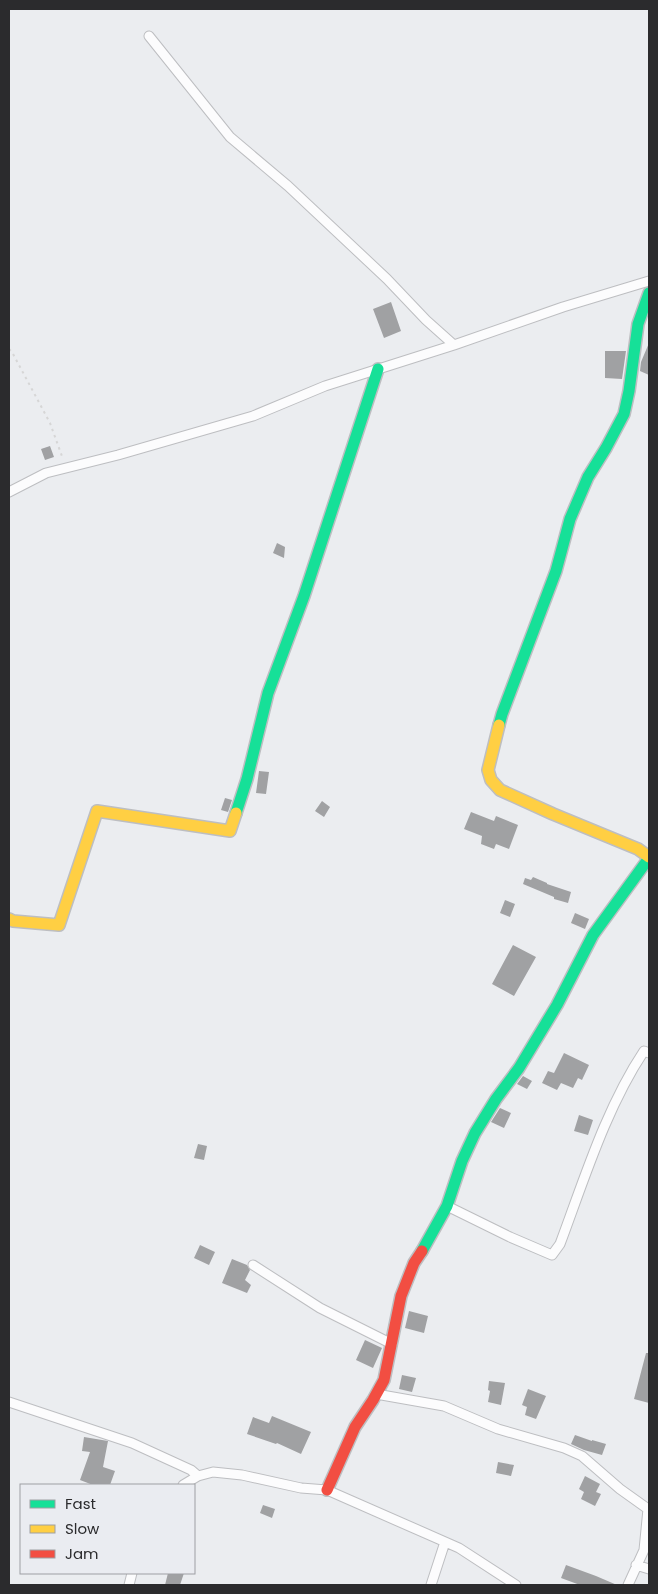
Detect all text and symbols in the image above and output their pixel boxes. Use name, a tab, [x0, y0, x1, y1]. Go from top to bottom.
legend	[20, 1484, 195, 1574]
text: Fast	[65, 1493, 96, 1514]
text: Slow	[65, 1518, 100, 1539]
text: Jam	[65, 1543, 99, 1564]

